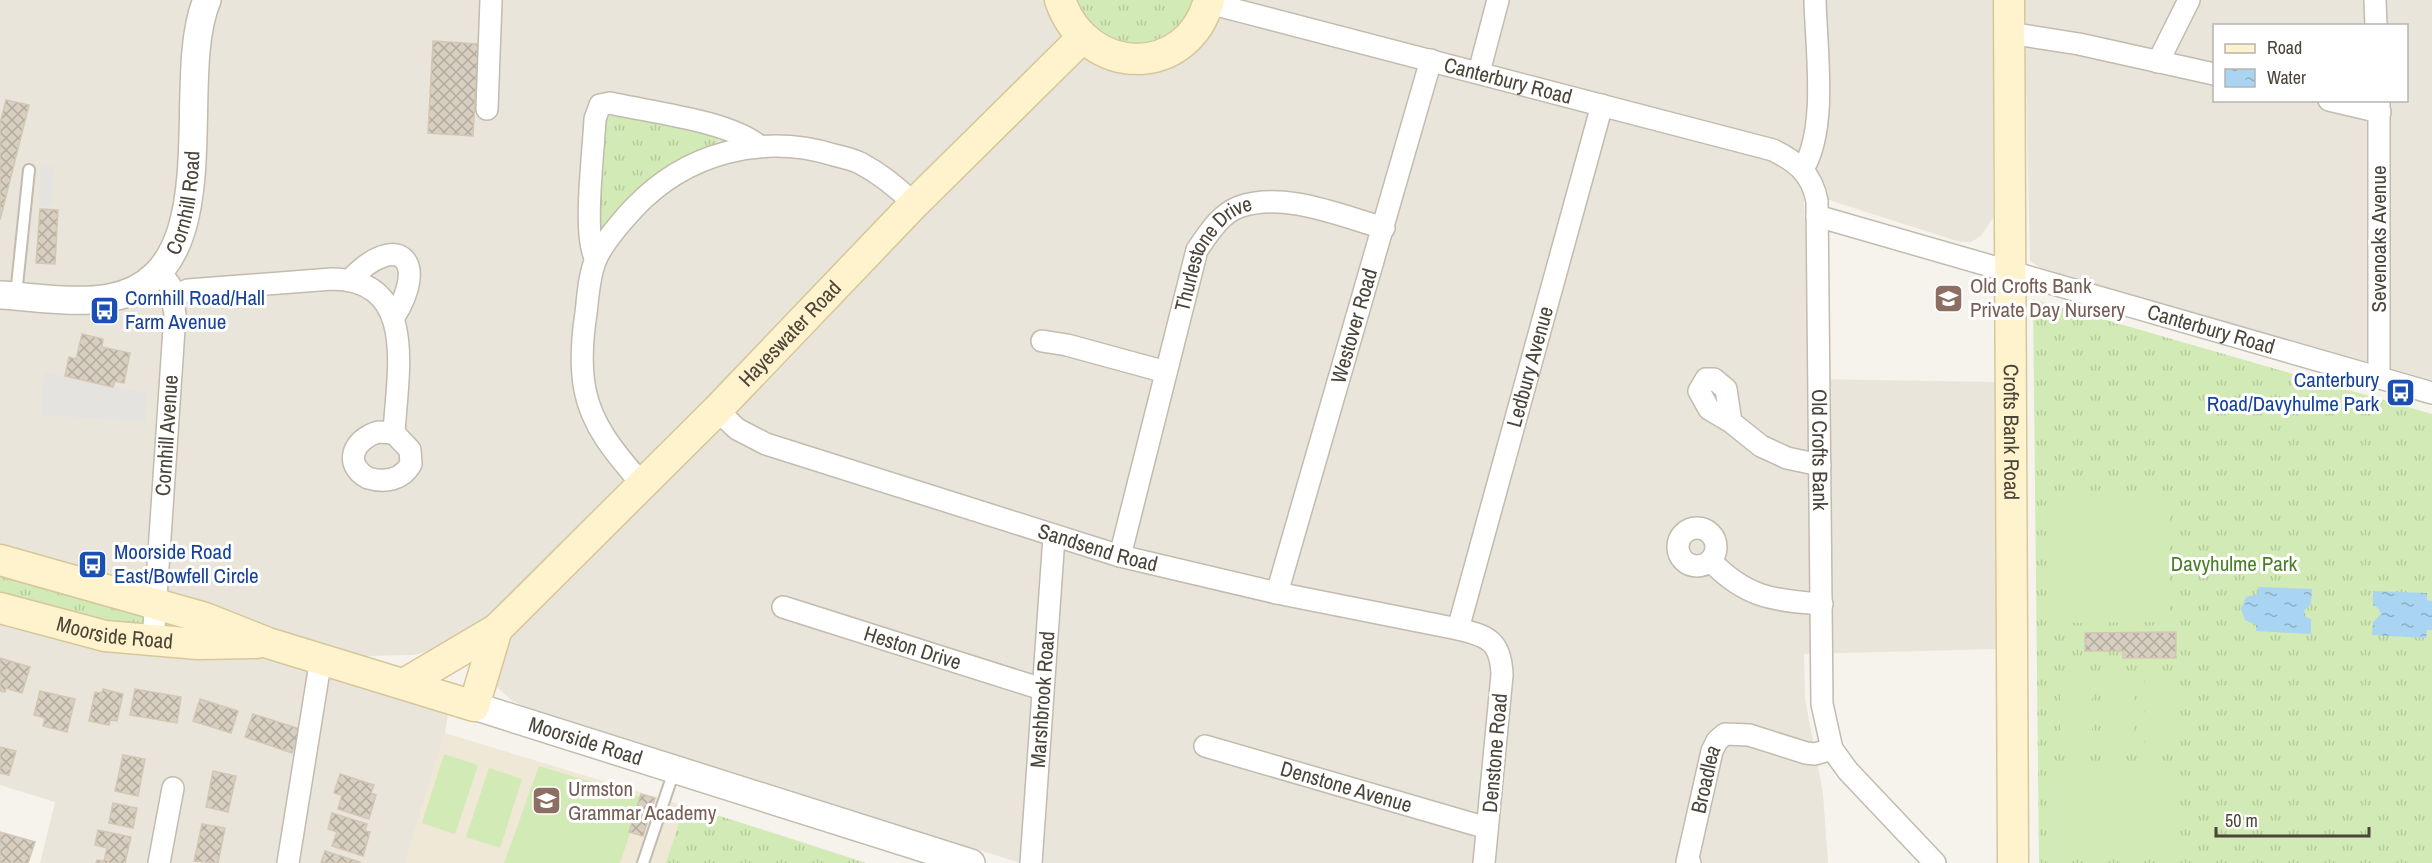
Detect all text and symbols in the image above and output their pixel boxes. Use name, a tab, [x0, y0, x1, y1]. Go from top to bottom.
legend	[2213, 24, 2408, 102]
text: Road	[2267, 35, 2302, 60]
street label: Canterbury Road	[1441, 50, 1575, 111]
text: Water	[2267, 65, 2306, 90]
street label: Cornhill Road	[158, 150, 207, 259]
street label: Sevenoaks Avenue	[2364, 165, 2393, 313]
street label: Thurlestone Drive	[1167, 189, 1255, 315]
street label: Westover Road	[1323, 265, 1384, 387]
place label: Old Crofts Bank Private Day Nursery	[1970, 271, 2125, 324]
street label: Hayeswater Road	[732, 274, 847, 393]
school or university icon: Old Crofts Bank Private Day Nursery	[1933, 282, 1965, 314]
place label: Cornhill Road/Hall Farm Avenue	[125, 283, 265, 336]
bus stop icon: Cornhill Road/Hall Farm Avenue	[88, 294, 120, 326]
street label: Canterbury Road	[2144, 297, 2278, 361]
street label: Ledbury Avenue	[1499, 303, 1560, 430]
street label: Crofts Bank Road	[1997, 364, 2026, 500]
place label: Canterbury Road/Davyhulme Park	[2207, 365, 2379, 418]
street label: Cornhill Avenue	[148, 374, 185, 497]
bus stop icon: Canterbury Road/Davyhulme Park	[2384, 376, 2416, 408]
street label: Old Crofts Bank	[1805, 389, 1835, 511]
street label: Sandsend Road	[1034, 516, 1161, 578]
place label: Moorside Road East/Bowfell Circle	[114, 537, 259, 590]
bus stop icon: Moorside Road East/Bowfell Circle	[77, 548, 109, 580]
park label: Davyhulme Park	[2171, 549, 2298, 578]
street label: Moorside Road	[54, 609, 174, 656]
street label: Heston Drive	[860, 619, 965, 677]
street label: Marshbrook Road	[1023, 630, 1061, 769]
street label: Denstone Road	[1475, 692, 1514, 814]
street label: Moorside Road	[525, 709, 646, 772]
street label: Broadlea	[1683, 739, 1727, 816]
street label: Denstone Avenue	[1277, 754, 1416, 819]
place label: Urmston Grammar Academy	[568, 774, 717, 827]
school or university icon: Urmston Grammar Academy	[531, 785, 563, 817]
scale bar	[2216, 800, 2369, 838]
text: 50 m	[2225, 808, 2258, 833]

